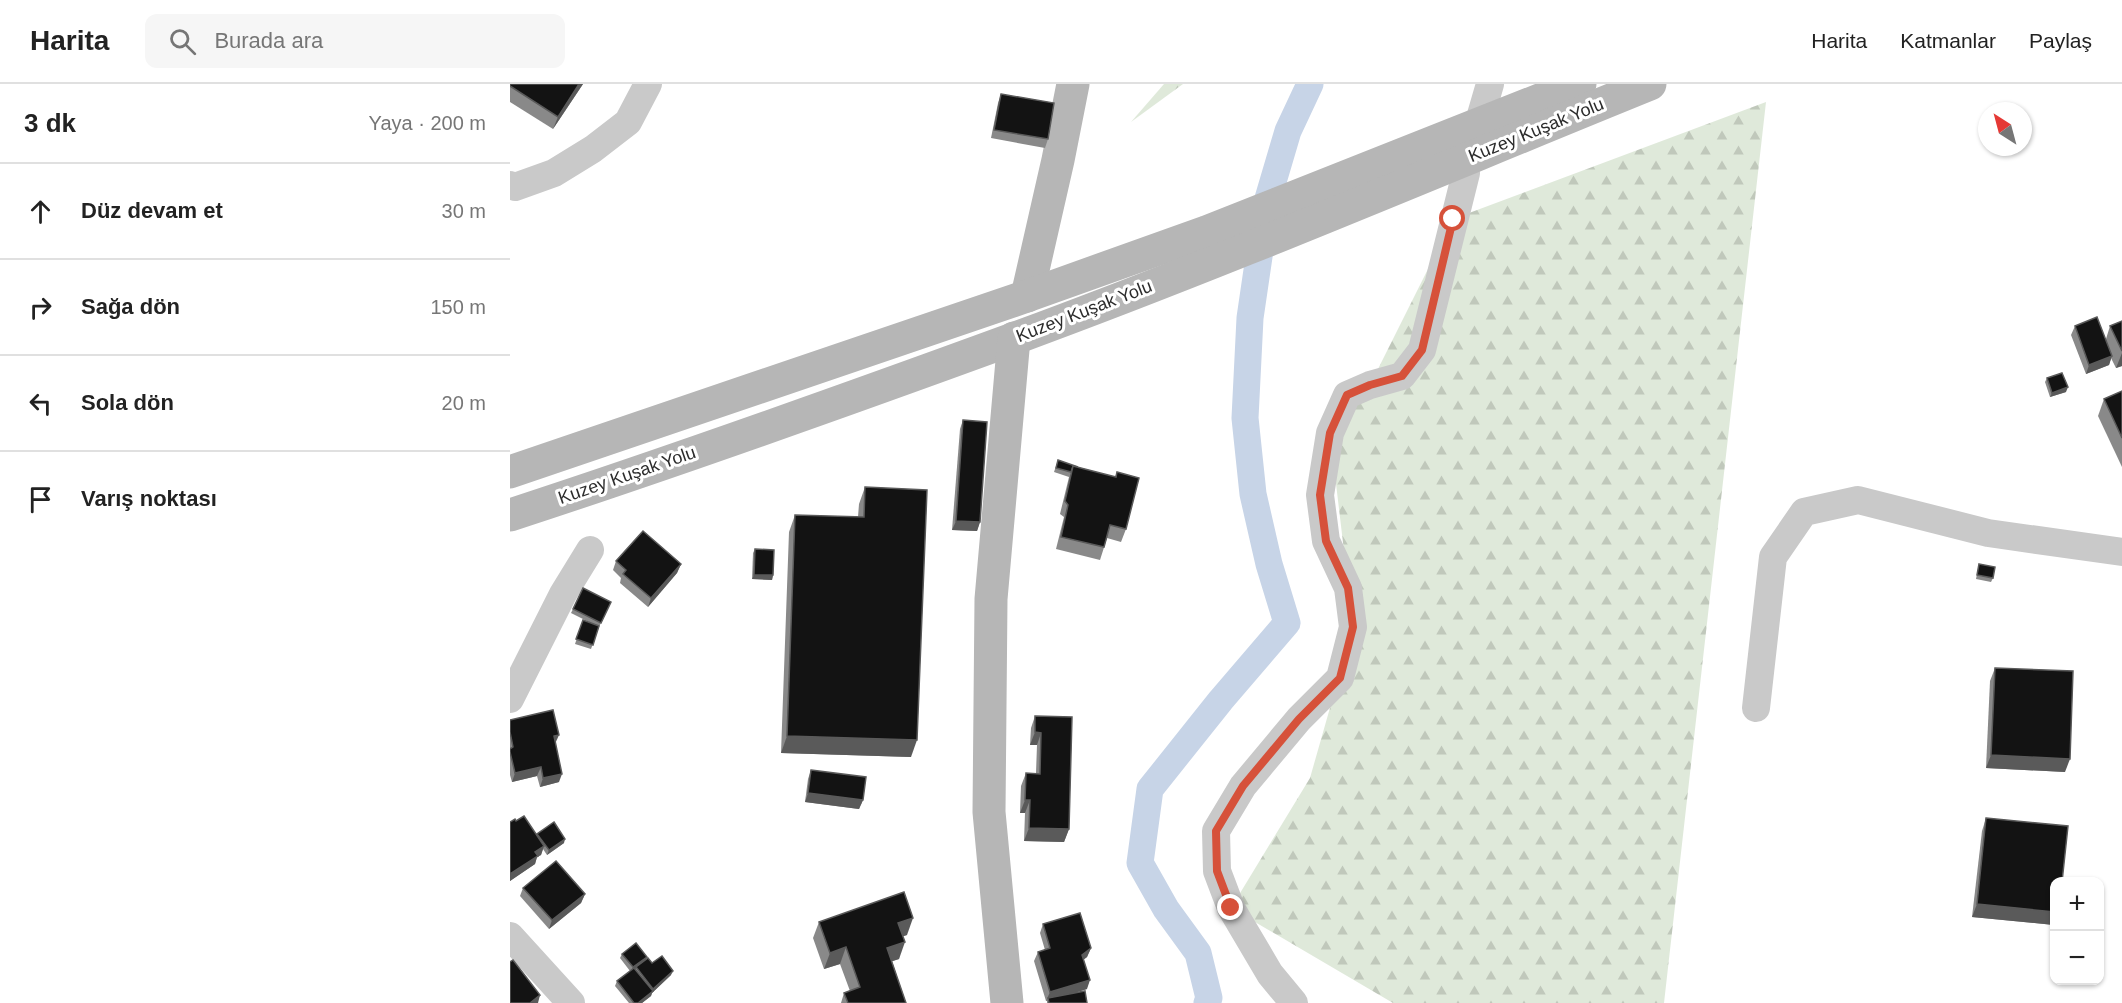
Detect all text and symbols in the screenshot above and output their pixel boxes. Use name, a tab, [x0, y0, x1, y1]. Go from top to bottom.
search box	[145, 14, 565, 68]
text: Harita	[30, 25, 109, 56]
icon: search	[166, 25, 199, 58]
text: Burada ara	[214, 28, 323, 53]
text: Harita	[1811, 29, 1867, 52]
text: Katmanlar	[1900, 29, 1996, 52]
text: Paylaş	[2029, 29, 2092, 52]
street label: Kuzey Kuşak Yolu	[1465, 94, 1607, 166]
north arrow	[1978, 102, 2032, 156]
text: 3 dk	[24, 108, 76, 138]
text: Yaya · 200 m	[369, 112, 486, 134]
icon: ahead	[24, 195, 57, 228]
text: Düz devam et	[81, 198, 223, 223]
text: 30 m	[442, 200, 486, 222]
route start	[1439, 205, 1465, 231]
street label: Kuzey Kuşak Yolu	[1013, 276, 1155, 346]
icon: right	[24, 291, 57, 324]
text: Sağa dön	[81, 294, 180, 319]
text: 150 m	[430, 296, 486, 318]
icon: left	[24, 387, 57, 420]
text: Sola dön	[81, 390, 174, 415]
text: 20 m	[442, 392, 486, 414]
street label: Kuzey Kuşak Yolu	[556, 442, 698, 508]
icon: arrive	[24, 483, 57, 516]
text: Varış noktası	[81, 486, 217, 511]
map controls	[2050, 877, 2104, 985]
button: +	[2050, 877, 2104, 931]
route end	[1217, 894, 1243, 920]
button: −	[2050, 931, 2104, 985]

